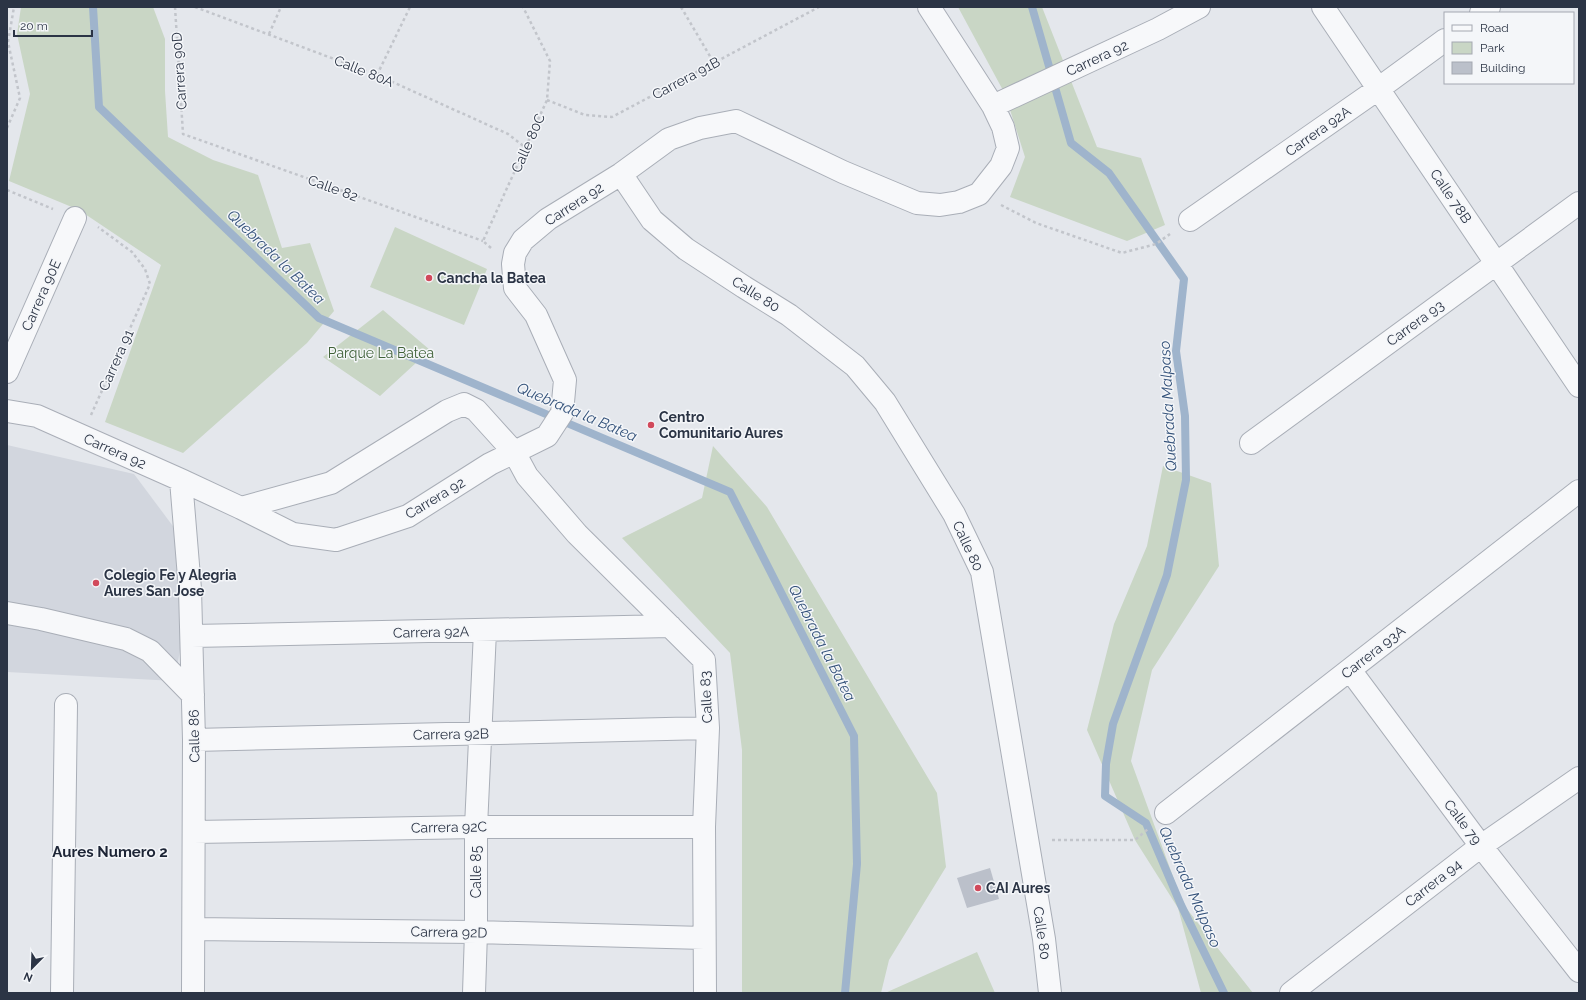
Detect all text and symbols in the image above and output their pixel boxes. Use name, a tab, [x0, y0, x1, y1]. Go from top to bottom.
scale bar	[14, 12, 92, 38]
legend	[1444, 12, 1574, 84]
text: 20 m	[20, 19, 48, 33]
text: Road	[1480, 21, 1509, 35]
street label: Carrera 90D	[168, 32, 190, 110]
street label: Carrera 92	[1063, 37, 1131, 79]
text: Park	[1480, 41, 1505, 55]
street label: Calle 80A	[332, 52, 397, 90]
street label: Carrera 91B	[649, 53, 723, 103]
text: Building	[1480, 61, 1526, 75]
street label: Carrera 92A	[1282, 102, 1354, 159]
street label: Calle 80C	[508, 111, 548, 175]
street label: Calle 78B	[1427, 166, 1475, 226]
street label: Calle 82	[306, 172, 360, 204]
street label: Carrera 92	[542, 179, 606, 229]
water label: Quebrada la Batea	[223, 206, 329, 308]
street label: Carrera 90E	[18, 257, 64, 333]
place label: Cancha la Batea	[437, 270, 546, 286]
marker: Cancha la Batea	[424, 273, 434, 283]
street label: Calle 80	[729, 273, 783, 315]
street label: Carrera 93	[1383, 297, 1447, 349]
street label: Carrera 91	[95, 327, 137, 393]
water label: Quebrada Malpaso	[1156, 340, 1180, 472]
park label: Parque La Batea	[328, 345, 434, 361]
water label: Quebrada la Batea	[514, 379, 640, 445]
place label: Centro Comunitario Aures	[659, 409, 783, 441]
marker: Centro Comunitario Aures	[646, 420, 656, 430]
street label: Carrera 92	[81, 430, 149, 472]
street label: Carrera 92	[402, 474, 468, 522]
street label: Calle 80	[949, 518, 987, 574]
place label: Colegio Fe y Alegria Aures San Jose	[104, 567, 237, 599]
marker: Colegio Fe y Alegria Aures San Jose	[91, 578, 101, 588]
water label: Quebrada la Batea	[785, 582, 859, 704]
street label: Carrera 93A	[1338, 622, 1408, 682]
street label: Carrera 92A	[393, 623, 470, 641]
street label: Calle 83	[697, 670, 715, 724]
street label: Calle 86	[186, 709, 202, 763]
street label: Carrera 92B	[413, 725, 489, 743]
street label: Calle 79	[1441, 796, 1485, 848]
street label: Carrera 92C	[411, 818, 488, 836]
water label: Quebrada Malpaso	[1155, 824, 1225, 950]
district label: Aures Numero 2	[52, 843, 168, 861]
street label: Calle 85	[468, 845, 484, 898]
street label: Carrera 94	[1402, 856, 1465, 910]
place label: CAI Aures	[986, 880, 1050, 896]
marker: CAI Aures	[973, 883, 983, 893]
street label: Calle 80	[1030, 905, 1054, 961]
street label: Carrera 92D	[411, 923, 487, 941]
north arrow	[12, 948, 52, 988]
text: N	[22, 969, 35, 984]

